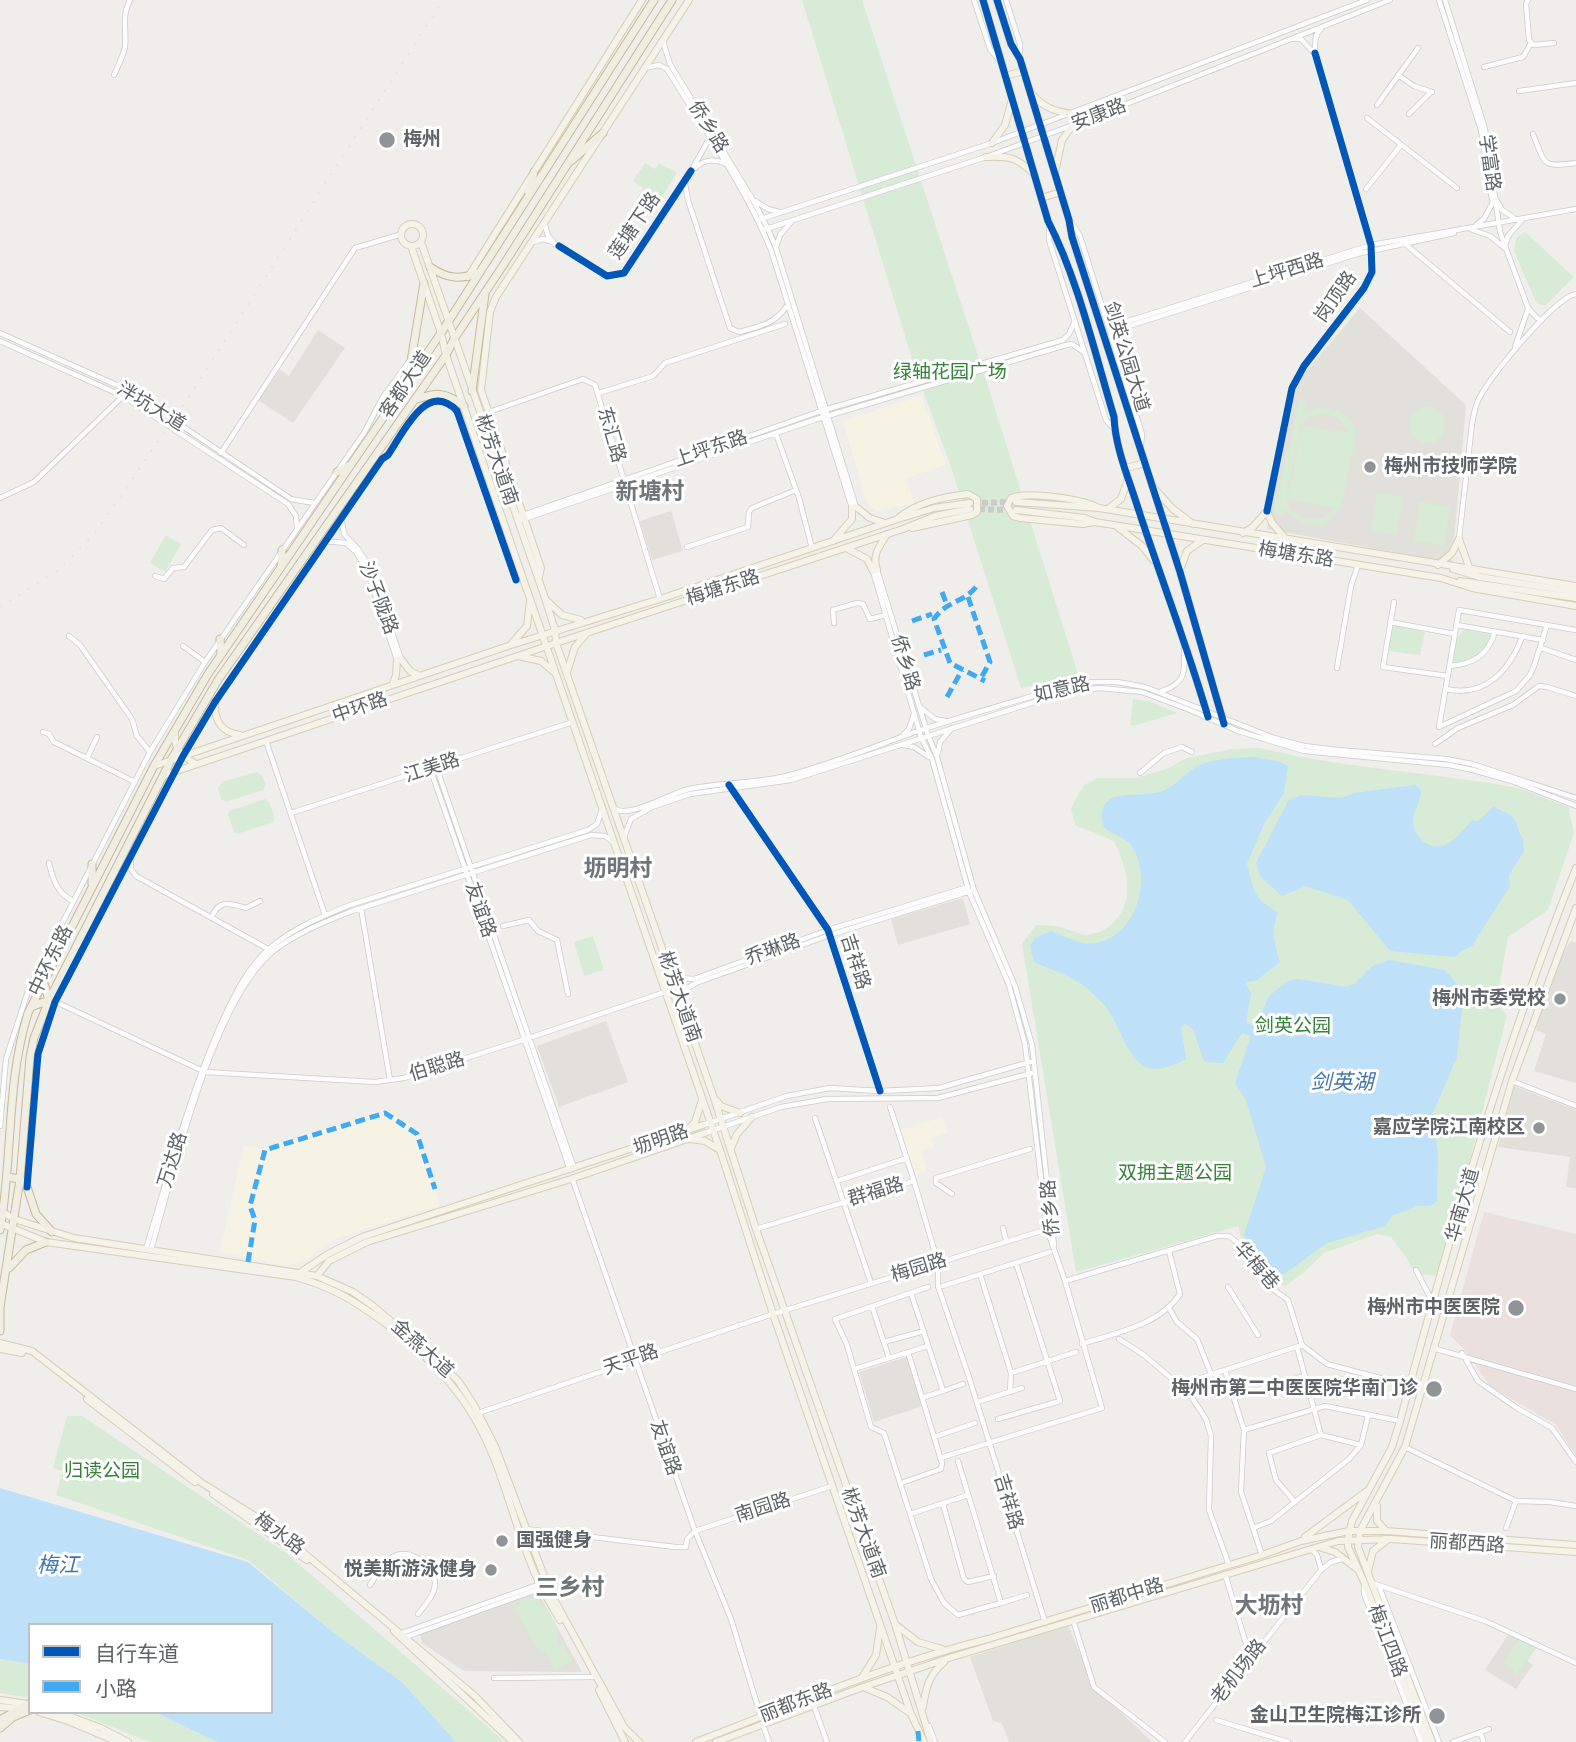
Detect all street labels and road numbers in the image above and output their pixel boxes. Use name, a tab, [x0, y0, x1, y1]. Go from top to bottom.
street label: 安康路	[1068, 94, 1130, 136]
street label: 侨乡路	[683, 97, 733, 157]
street label: 学富路	[1474, 133, 1504, 193]
street label: 莲塘下路	[604, 188, 666, 264]
street label: 上坪西路	[1247, 249, 1327, 293]
street label: 岗顶路	[1310, 267, 1362, 327]
street label: 剑英公园大道	[1098, 299, 1154, 415]
street label: 客都大道	[375, 347, 437, 423]
street label: 泮坑大道	[113, 378, 189, 436]
street label: 东汇路	[592, 404, 630, 466]
street label: 彬芳大道南	[470, 411, 522, 509]
street label: 上坪东路	[671, 426, 751, 472]
street label: 梅塘东路	[1257, 538, 1335, 572]
street label: 沙子陇路	[354, 558, 402, 638]
street label: 梅塘东路	[683, 565, 763, 611]
street label: 侨乡路	[886, 632, 924, 694]
street label: 如意路	[1032, 672, 1092, 708]
street label: 中环路	[329, 688, 391, 728]
street label: 江美路	[401, 748, 463, 788]
street label: 友谊路	[460, 879, 500, 941]
street label: 中环东路	[24, 922, 78, 1000]
street label: 乔琳路	[742, 930, 804, 970]
street label: 吉祥路	[835, 931, 875, 993]
street label: 彬芳大道南	[653, 948, 705, 1046]
street label: 伯聪路	[406, 1048, 468, 1086]
street label: 坜明路	[630, 1120, 692, 1160]
street label: 万达路	[154, 1129, 192, 1191]
street label: 华南大道	[1442, 1165, 1484, 1245]
street label: 群福路	[845, 1173, 907, 1211]
street label: 侨乡路	[1037, 1179, 1065, 1237]
street label: 华梅巷	[1229, 1237, 1283, 1295]
street label: 梅园路	[888, 1249, 950, 1287]
street label: 金燕大道	[386, 1315, 458, 1383]
street label: 天平路	[600, 1340, 662, 1380]
street label: 友谊路	[645, 1417, 685, 1479]
street label: 吉祥路	[989, 1471, 1027, 1533]
street label: 彬芳大道南	[836, 1484, 890, 1582]
street label: 南园路	[732, 1488, 794, 1528]
street label: 梅水路	[249, 1508, 309, 1560]
street label: 丽都西路	[1428, 1530, 1506, 1558]
street label: 丽都中路	[1087, 1574, 1167, 1618]
street label: 梅江四路	[1363, 1601, 1411, 1681]
street label: 老机场路	[1207, 1635, 1271, 1709]
street label: 丽都东路	[756, 1679, 836, 1727]

